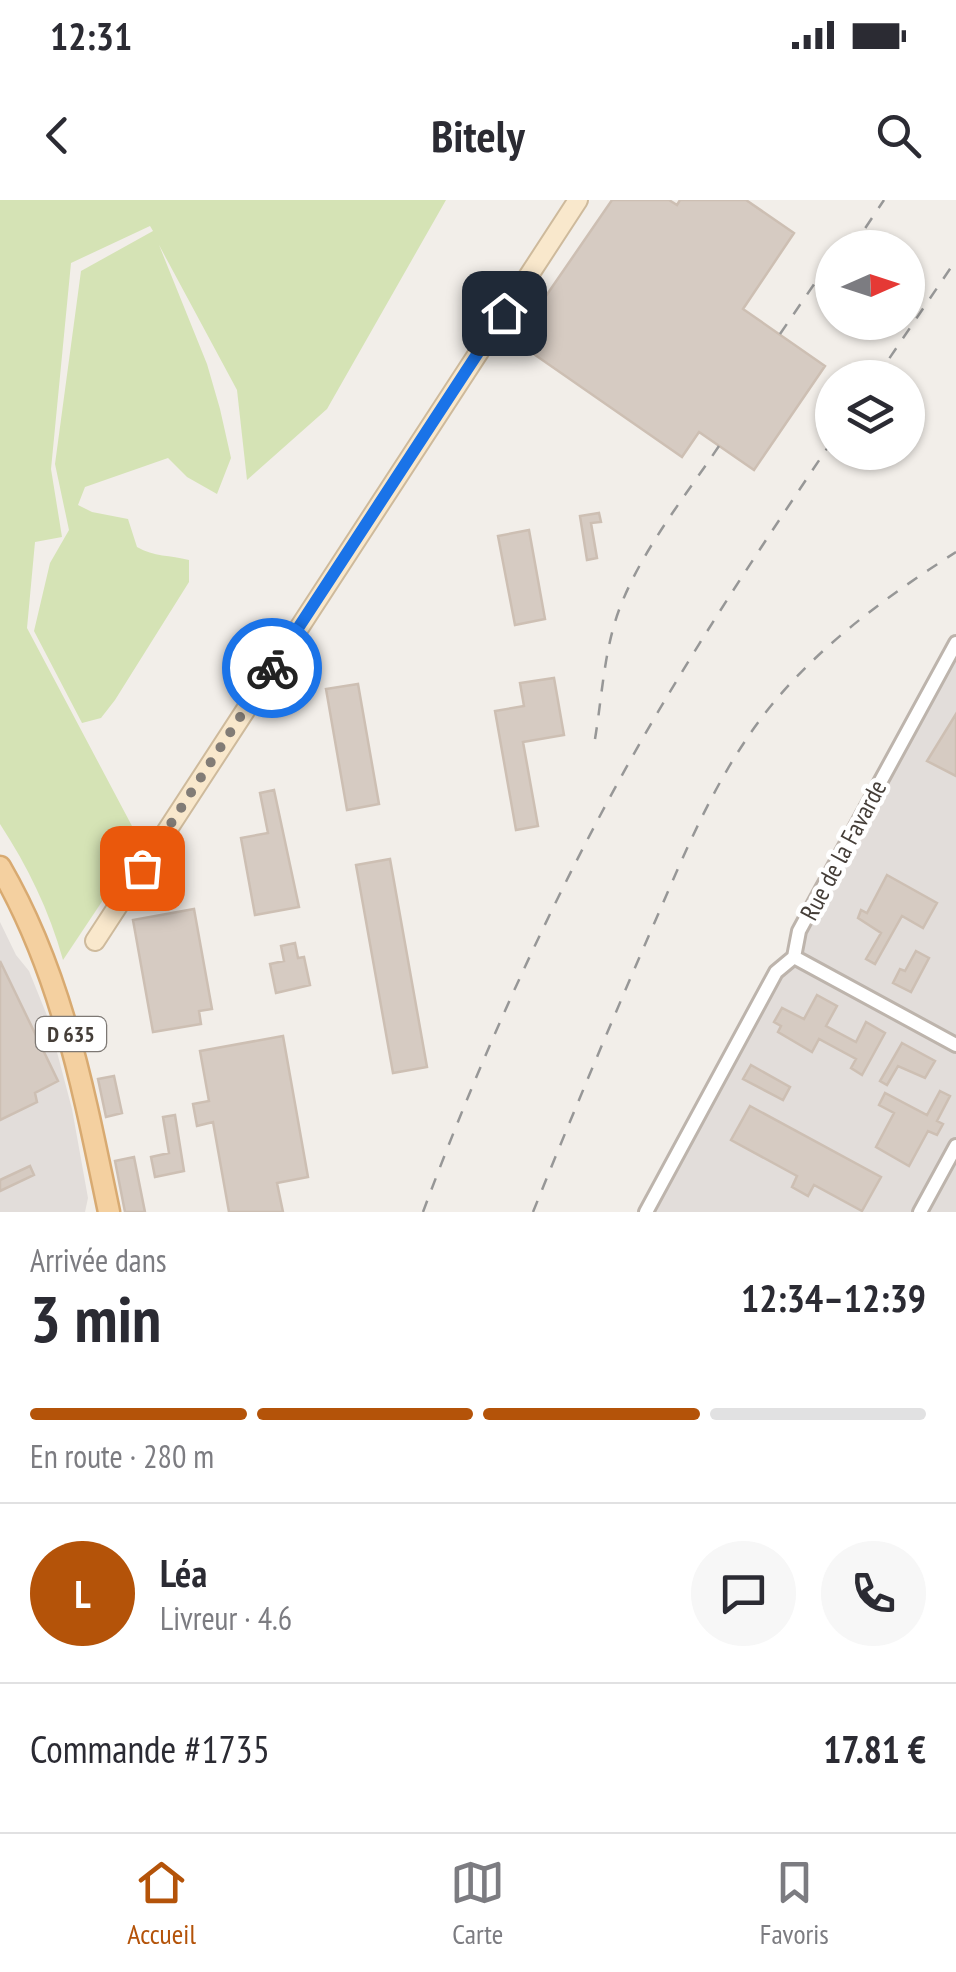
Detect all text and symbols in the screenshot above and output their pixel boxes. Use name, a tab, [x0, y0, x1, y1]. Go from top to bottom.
text: 12:31	[50, 11, 132, 60]
text: Bitely	[431, 106, 525, 164]
icon: back	[30, 108, 85, 163]
icon: search	[871, 108, 926, 163]
north arrow	[815, 230, 925, 340]
map controls	[815, 230, 925, 470]
pin	[462, 271, 547, 356]
icon: home	[477, 286, 532, 341]
button: layers	[815, 360, 925, 470]
courier	[222, 618, 322, 718]
icon: bike	[245, 641, 300, 696]
street label: Rue de la Favarde	[793, 774, 893, 926]
pin	[100, 826, 185, 911]
icon: bag	[115, 841, 170, 896]
road number: D 635	[36, 1017, 106, 1051]
text: Arrivée dans	[30, 1239, 167, 1281]
text: 12:34–12:39	[741, 1273, 926, 1322]
text: 3 min	[30, 1276, 161, 1360]
text: En route · 280 m	[30, 1435, 214, 1477]
button: chat	[691, 1541, 796, 1646]
button: phone	[821, 1541, 926, 1646]
text: Léa	[160, 1548, 207, 1597]
text: L	[74, 1569, 91, 1618]
text: Livreur · 4.6	[160, 1597, 292, 1639]
text: Commande #1735	[30, 1724, 270, 1773]
text: 17.81 €	[823, 1724, 926, 1773]
tab: Accueil	[127, 1855, 196, 1952]
tab: Carte	[450, 1855, 505, 1952]
tab: Favoris	[760, 1855, 829, 1952]

